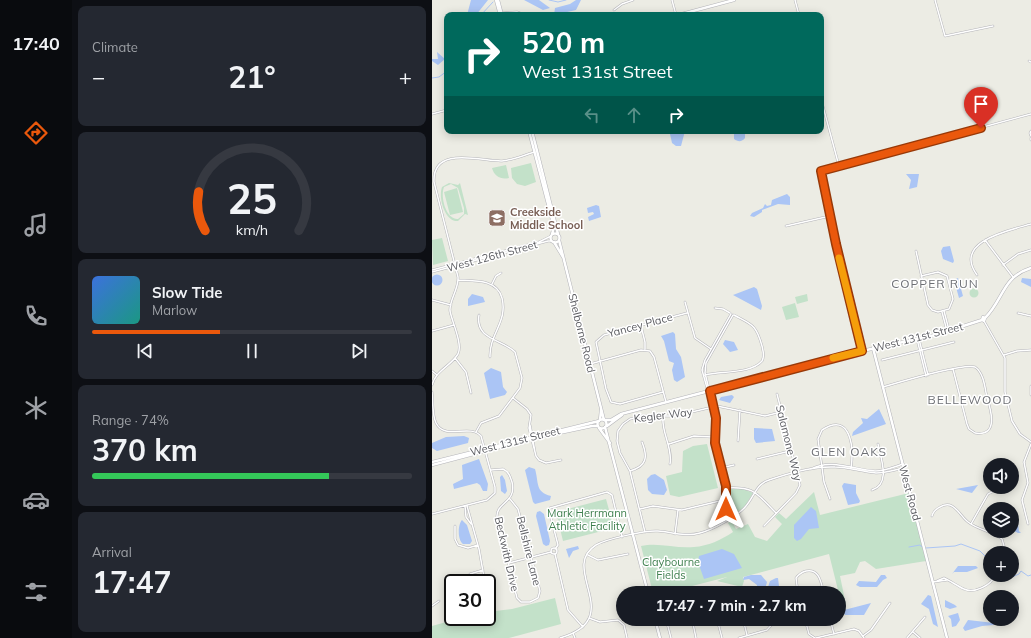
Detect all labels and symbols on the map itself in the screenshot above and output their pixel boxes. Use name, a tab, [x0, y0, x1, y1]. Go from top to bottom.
pin	[964, 87, 998, 128]
place label: Creekside Middle School	[510, 205, 583, 232]
school or university icon: Creekside Middle School	[487, 208, 507, 228]
street label: West 126th Street	[445, 237, 539, 275]
district label: COPPER RUN	[891, 276, 979, 291]
street label: Shelborne Road	[565, 292, 599, 374]
street label: Yancey Place	[605, 310, 674, 341]
street label: West 131st Street	[872, 319, 964, 355]
district label: BELLEWOOD	[928, 392, 1012, 407]
street label: Kegler Way	[633, 404, 693, 426]
street label: Salamone Way	[773, 404, 805, 483]
street label: West 131st Street	[469, 423, 561, 459]
district label: GLEN OAKS	[811, 444, 887, 459]
street label: West Road	[896, 464, 924, 522]
position arrow	[705, 488, 747, 530]
park label: Mark Herrmann Athletic Facility	[547, 506, 627, 533]
street label: Beckwith Drive	[492, 515, 522, 593]
street label: Bellshire Lane	[514, 515, 544, 587]
park label: Claybourne Fields	[642, 555, 700, 582]
speed limit sign: 30	[444, 574, 496, 626]

